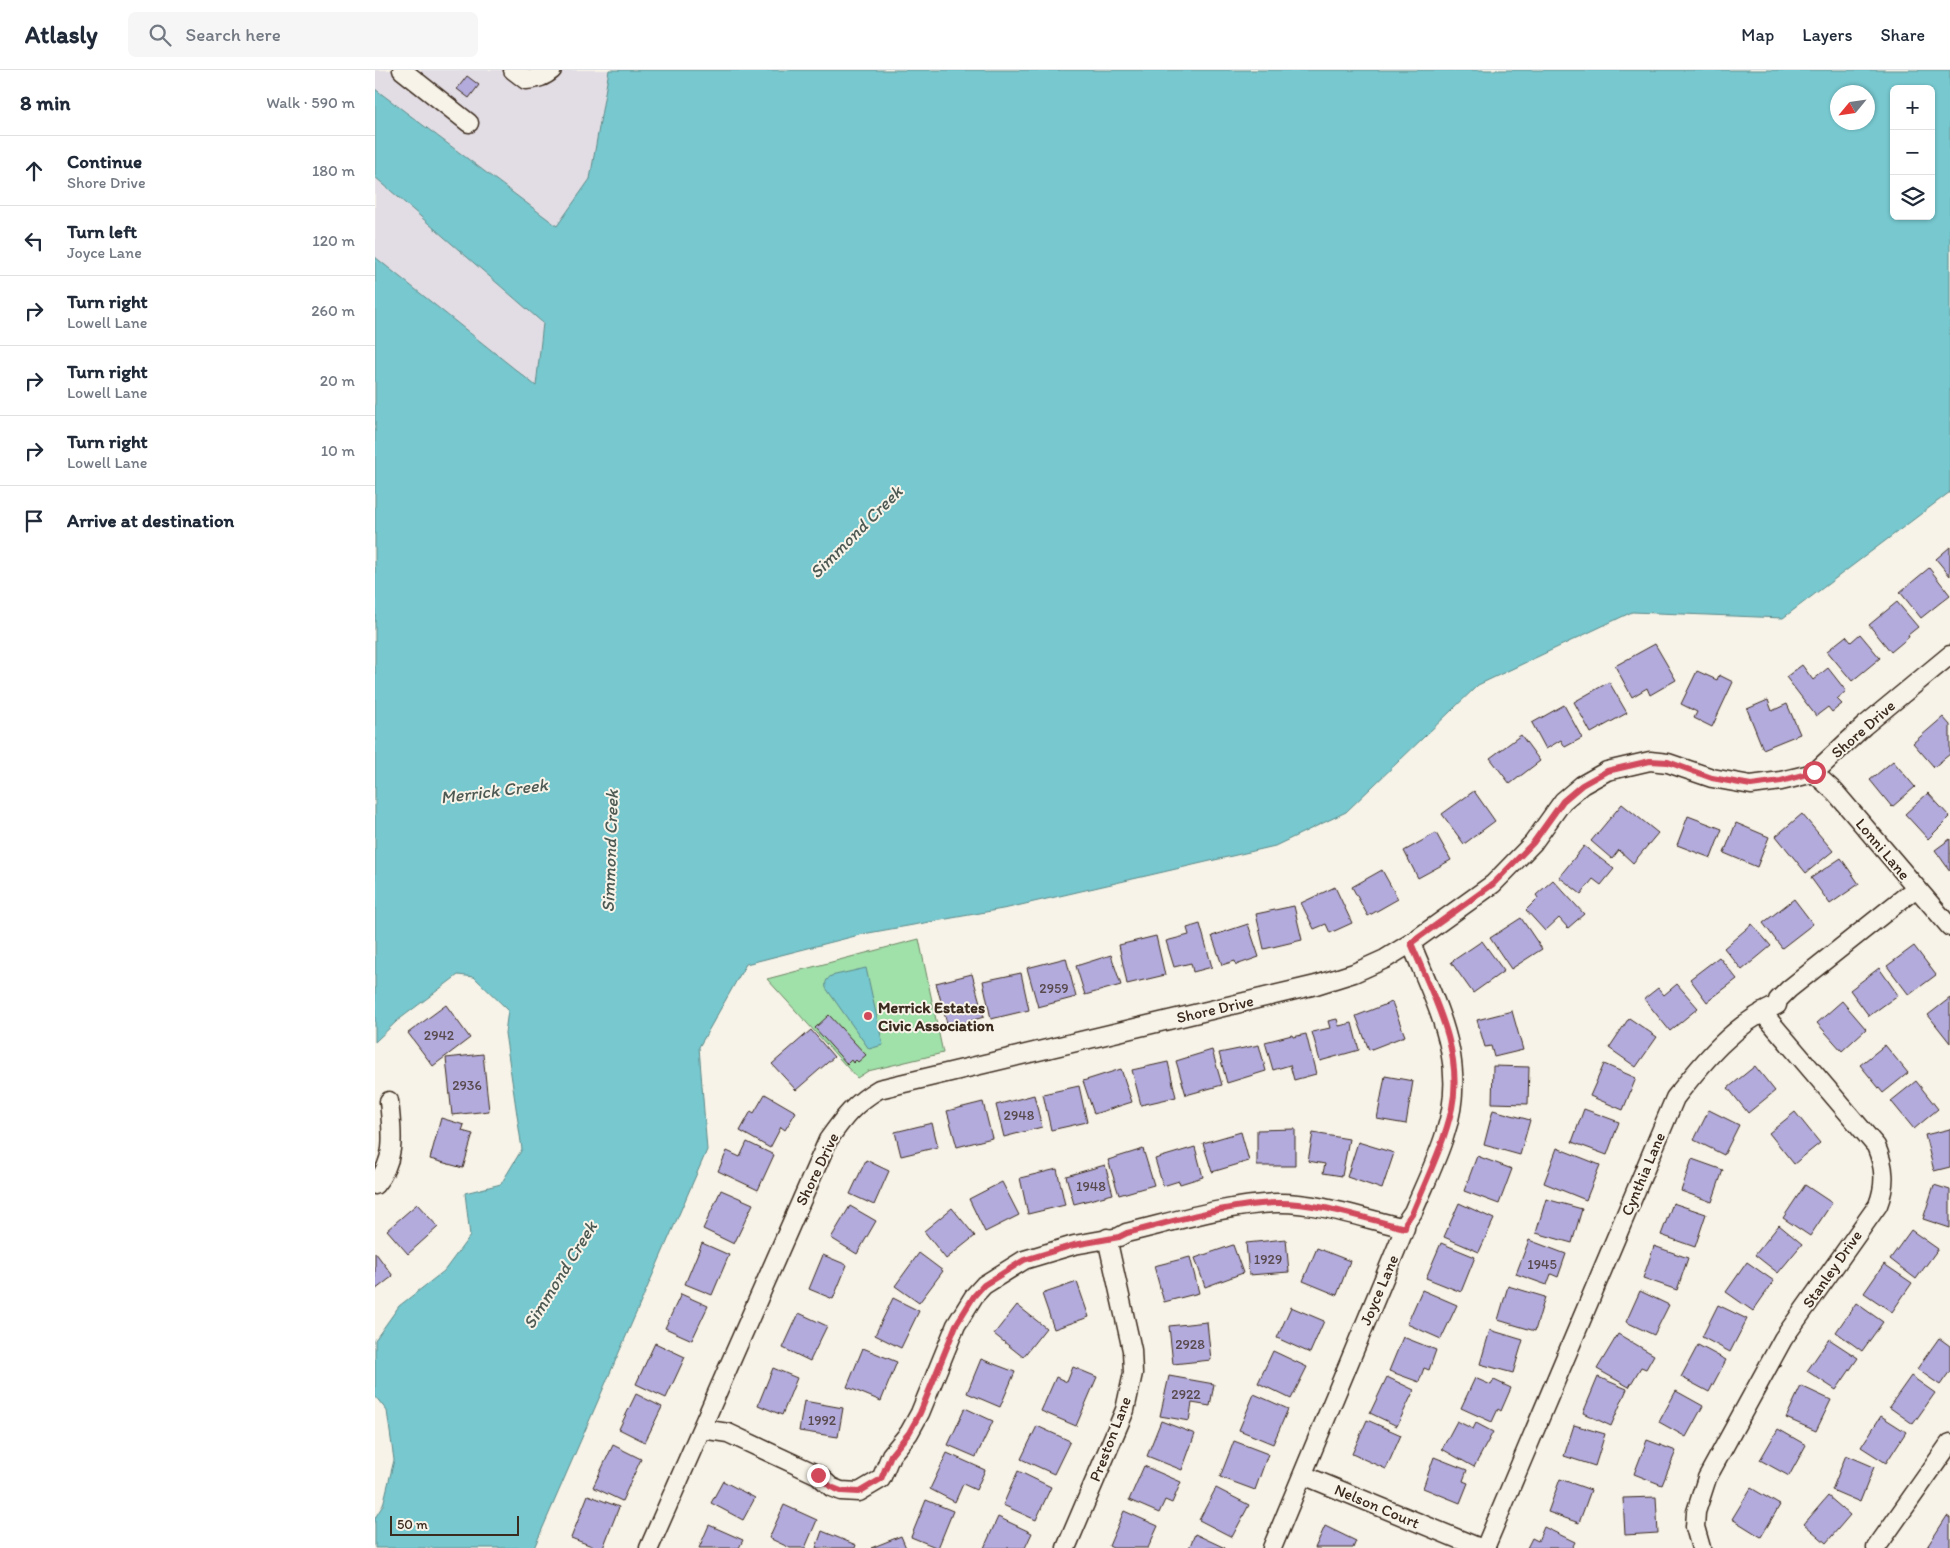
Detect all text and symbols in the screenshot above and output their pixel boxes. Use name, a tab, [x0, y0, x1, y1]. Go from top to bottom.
search box	[128, 12, 478, 57]
text: Atlasly	[25, 20, 98, 49]
icon: search	[146, 21, 174, 49]
text: Search here	[186, 23, 281, 46]
text: Map	[1741, 24, 1774, 46]
text: Layers	[1802, 24, 1852, 46]
text: Share	[1880, 24, 1925, 46]
north arrow	[1830, 85, 1875, 130]
map controls	[1890, 85, 1935, 220]
button: +	[1890, 85, 1935, 130]
text: 8 min	[20, 90, 70, 115]
text: Walk · 590 m	[266, 93, 355, 112]
button: −	[1890, 130, 1935, 175]
text: Continue	[67, 150, 142, 173]
icon: ahead	[20, 157, 48, 185]
text: 180 m	[312, 161, 355, 180]
text: Shore Drive	[67, 173, 146, 192]
button: layers	[1890, 175, 1935, 220]
text: Turn left	[67, 220, 137, 243]
icon: left	[20, 227, 48, 255]
text: 120 m	[312, 231, 355, 250]
text: Joyce Lane	[67, 243, 142, 262]
text: Turn right	[67, 290, 148, 313]
icon: right	[20, 297, 48, 325]
text: 260 m	[311, 301, 355, 320]
text: Lowell Lane	[67, 313, 147, 332]
text: Turn right	[67, 360, 148, 383]
icon: right	[20, 367, 48, 395]
text: 20 m	[320, 371, 355, 390]
text: Lowell Lane	[67, 383, 147, 402]
text: Turn right	[67, 430, 148, 453]
icon: right	[20, 437, 48, 465]
text: 10 m	[321, 441, 355, 460]
text: Lowell Lane	[67, 453, 147, 472]
water label: Simmond Creek	[805, 480, 908, 583]
icon: arrive	[20, 507, 48, 535]
text: Arrive at destination	[67, 509, 234, 532]
street label: Shore Drive	[1827, 696, 1899, 762]
route start	[1803, 761, 1826, 784]
water label: Merrick Creek	[439, 773, 551, 808]
water label: Simmond Creek	[597, 788, 623, 913]
street label: Lonni Lane	[1852, 814, 1914, 884]
house number: 2959	[1039, 980, 1069, 997]
street label: Shore Drive	[1175, 991, 1255, 1027]
place label: Merrick Estates Civic Association	[878, 998, 995, 1035]
marker: Merrick Estates Civic Association	[862, 1010, 874, 1022]
house number: 2942	[424, 1027, 455, 1044]
house number: 2936	[452, 1077, 482, 1094]
house number: 2948	[1004, 1107, 1035, 1124]
street label: Cynthia Lane	[1617, 1129, 1669, 1219]
street label: Shore Drive	[791, 1130, 843, 1208]
house number: 1948	[1076, 1178, 1106, 1195]
water label: Simmond Creek	[518, 1216, 603, 1333]
street label: Stanley Drive	[1798, 1226, 1866, 1312]
house number: 1929	[1254, 1251, 1282, 1268]
street label: Joyce Lane	[1356, 1252, 1402, 1328]
house number: 1945	[1527, 1256, 1557, 1273]
house number: 2928	[1175, 1336, 1205, 1353]
house number: 2922	[1171, 1386, 1201, 1403]
street label: Preston Lane	[1085, 1394, 1135, 1484]
house number: 1992	[808, 1412, 837, 1429]
route end	[807, 1464, 830, 1487]
street label: Nelson Court	[1332, 1480, 1422, 1532]
scale bar	[390, 1513, 519, 1536]
text: 50 m	[397, 1516, 428, 1533]

